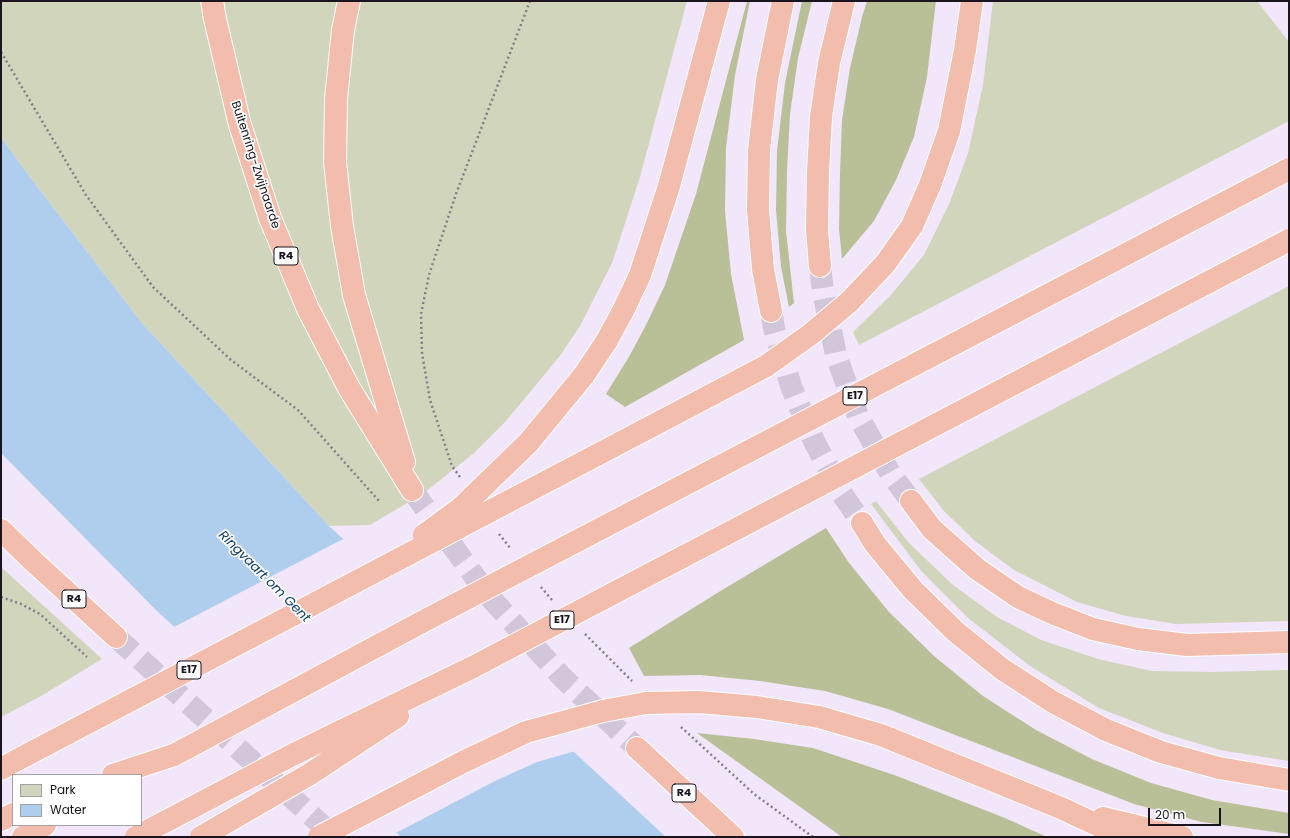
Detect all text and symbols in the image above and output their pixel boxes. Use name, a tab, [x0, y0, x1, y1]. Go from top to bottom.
street label: Buitenring-Zwijnaarde	[228, 99, 282, 231]
road number: R4	[274, 247, 298, 265]
road number: E17	[843, 387, 867, 405]
water label: Ringvaart om Gent	[215, 528, 313, 626]
road number: R4	[62, 590, 86, 608]
road number: E17	[550, 611, 574, 629]
road number: E17	[177, 661, 201, 679]
legend	[12, 774, 142, 826]
text: Park	[50, 781, 76, 798]
road number: R4	[672, 784, 696, 802]
scale bar	[1150, 800, 1223, 826]
text: Water	[50, 801, 86, 818]
text: 20 m	[1155, 806, 1185, 823]

